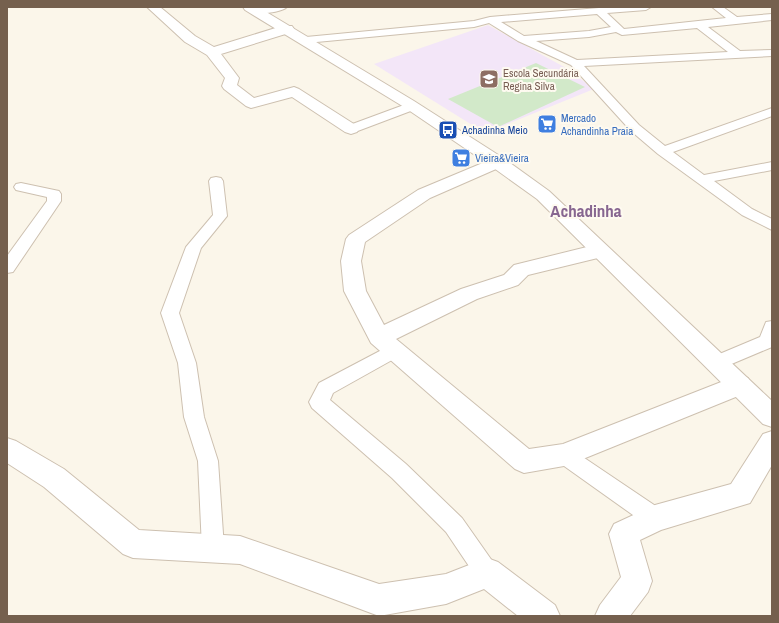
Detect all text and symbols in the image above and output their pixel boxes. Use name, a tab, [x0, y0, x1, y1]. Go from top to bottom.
place label: Escola Secundária Regina Silva	[503, 66, 579, 93]
school or university icon: Escola Secundária Regina Silva	[478, 68, 500, 90]
place label: Mercado Achandinha Praia	[560, 111, 633, 138]
supermarket icon: Mercado Achandinha Praia	[536, 113, 558, 135]
bus stop icon: Achadinha Meio	[437, 119, 459, 141]
place label: Achadinha Meio	[461, 123, 528, 137]
supermarket icon: Vieira&Vieira	[450, 147, 472, 169]
place label: Vieira&Vieira	[475, 151, 529, 165]
district label: Achadinha	[550, 199, 622, 222]

